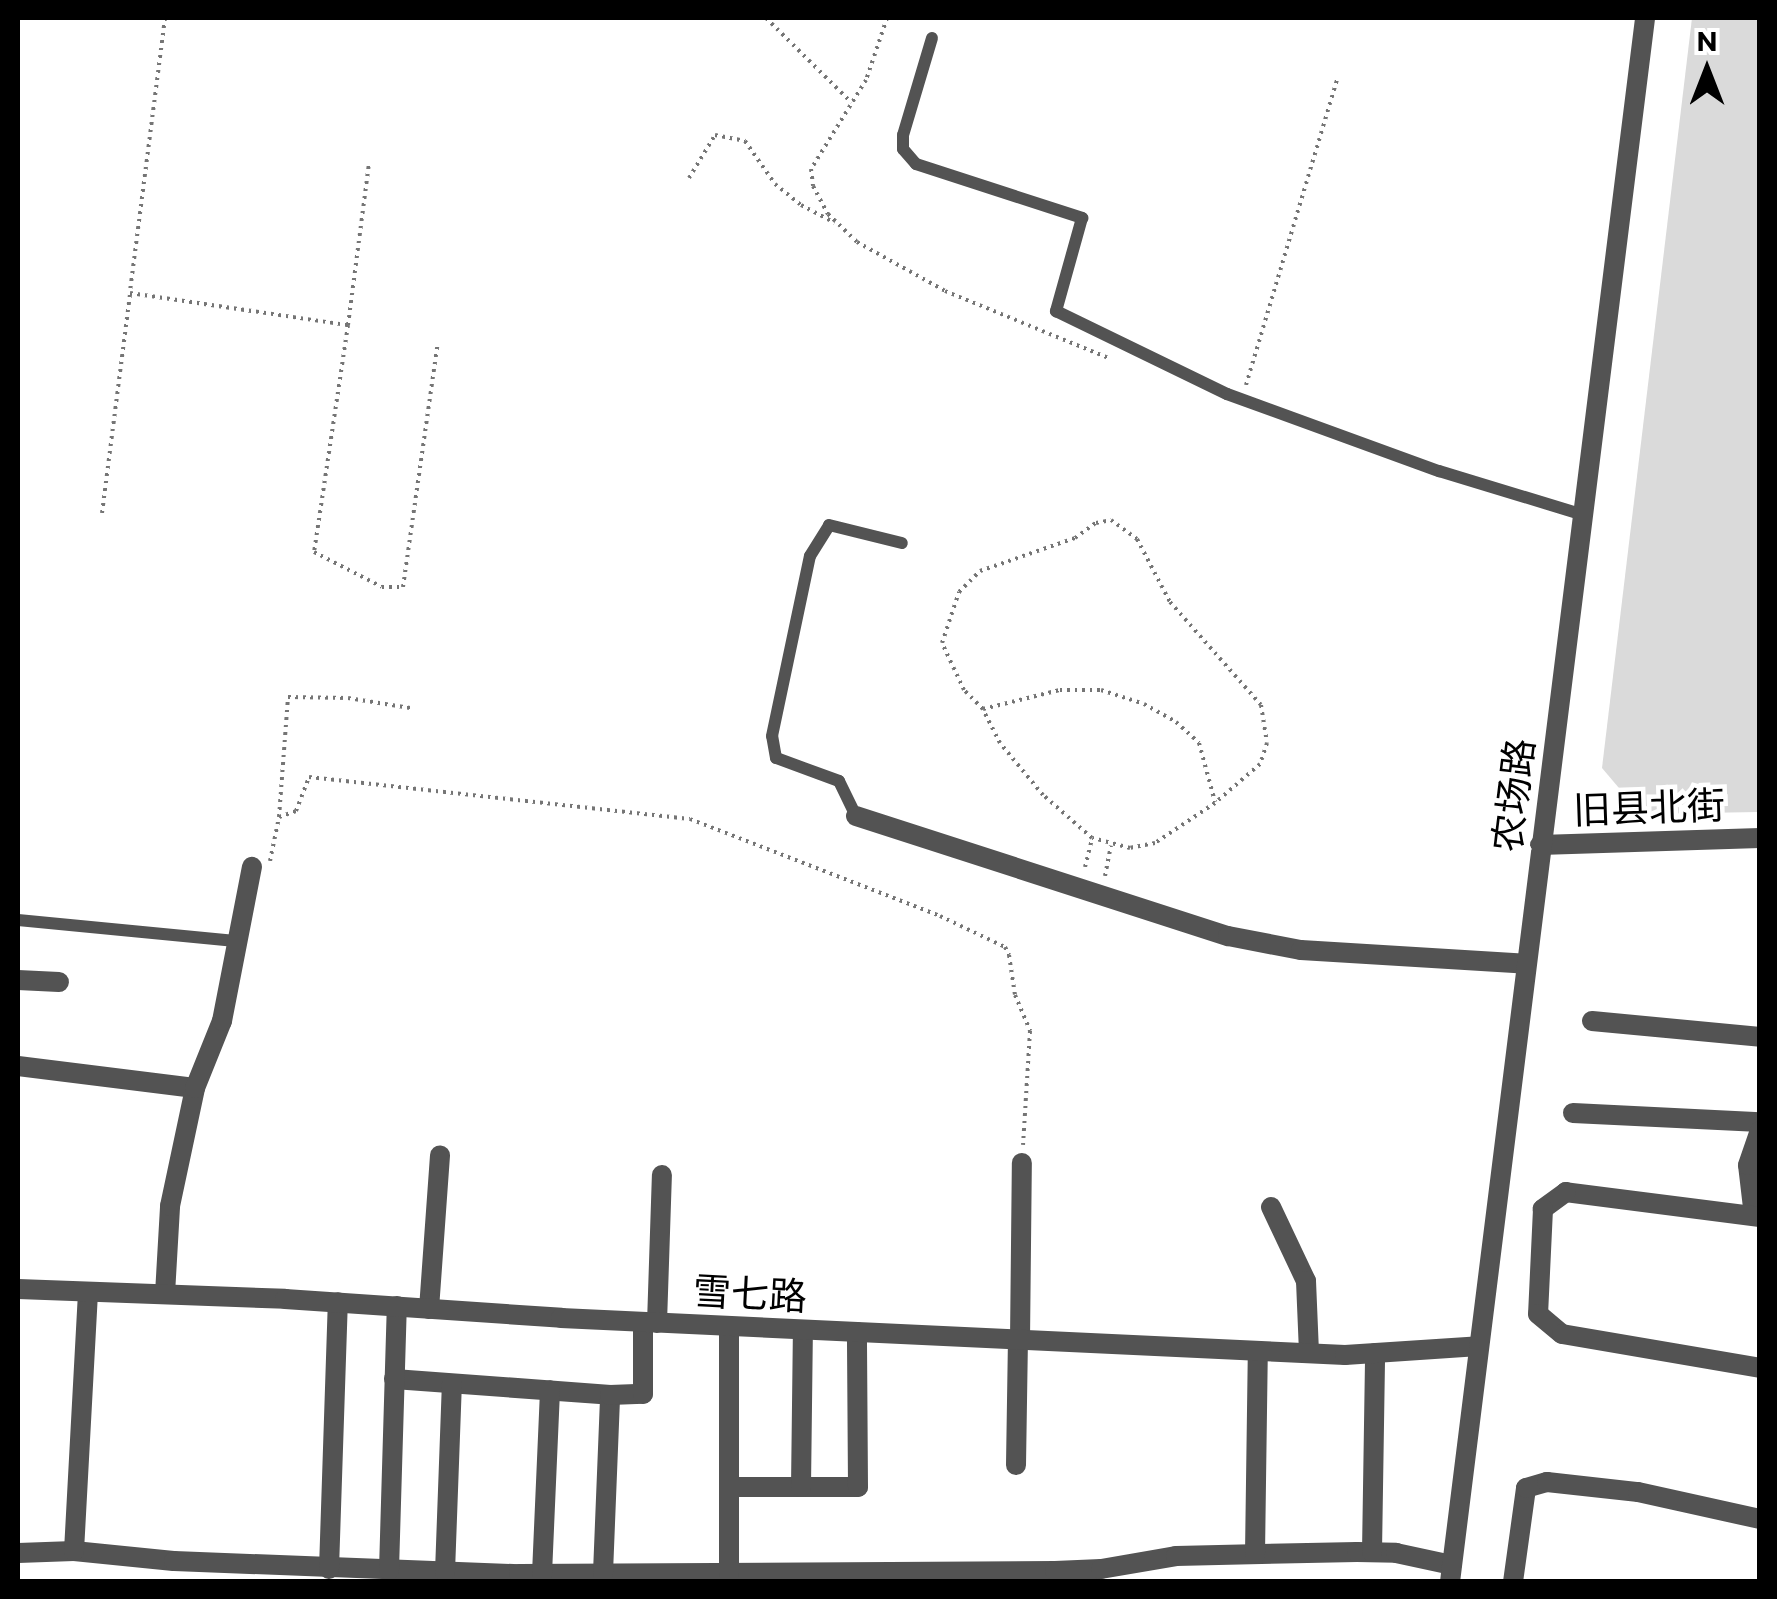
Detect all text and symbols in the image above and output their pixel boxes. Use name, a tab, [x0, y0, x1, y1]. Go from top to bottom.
north arrow	[1657, 20, 1757, 120]
text: N	[1697, 23, 1718, 57]
street label: 农场路	[1482, 736, 1542, 854]
street label: 旧县北街	[1572, 781, 1726, 831]
street label: 雪七路	[692, 1266, 808, 1318]

